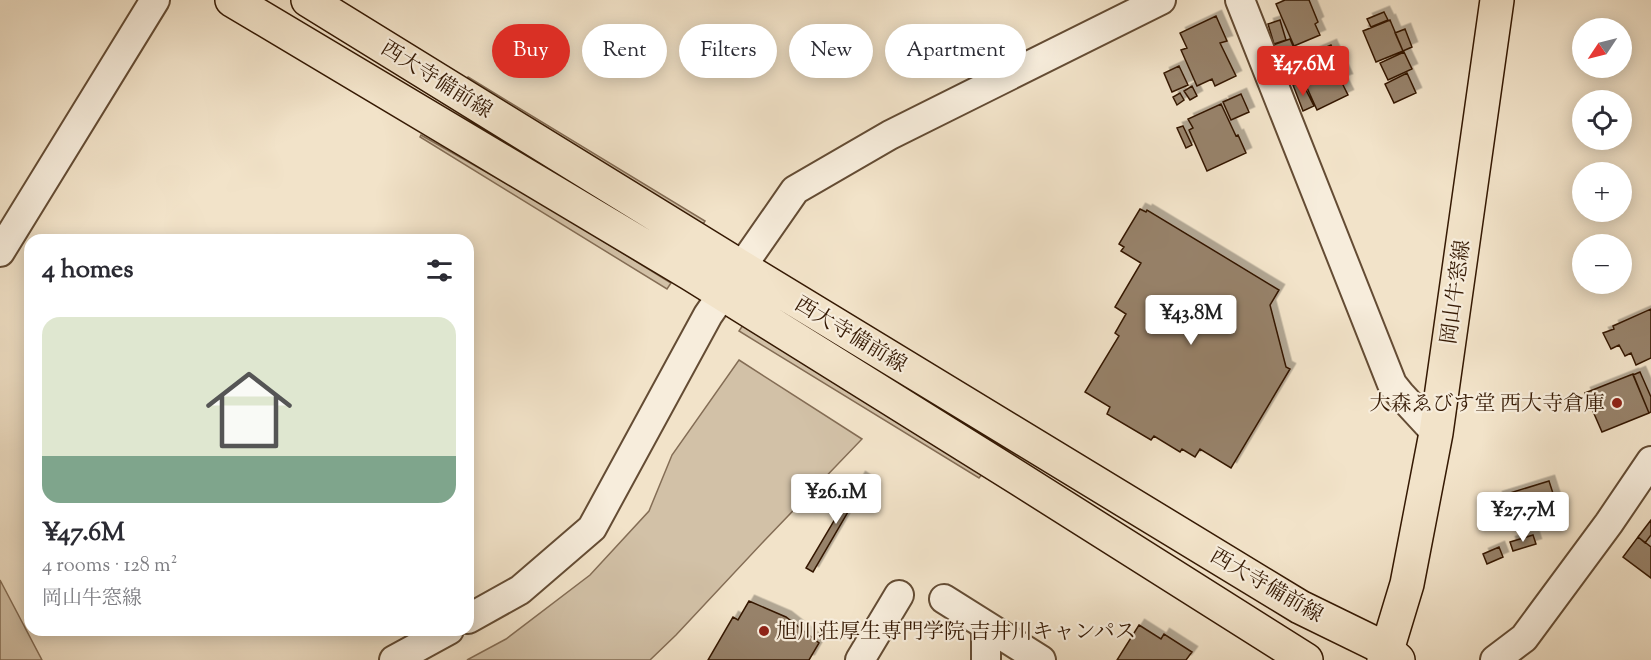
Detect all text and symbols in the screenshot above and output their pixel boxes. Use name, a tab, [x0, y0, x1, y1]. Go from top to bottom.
north arrow	[1572, 18, 1632, 78]
map controls	[1572, 18, 1632, 294]
chip: Buy	[492, 24, 570, 78]
chip: Rent	[582, 24, 667, 78]
chip: Filters	[679, 24, 777, 78]
chip: New	[789, 24, 873, 78]
chip: Apartment	[885, 24, 1026, 78]
street label: 西大寺備前線	[375, 35, 497, 127]
pin: ¥47.6M	[1254, 46, 1352, 97]
text: ¥47.6M	[1271, 51, 1335, 80]
button: locate	[1572, 90, 1632, 150]
button: +	[1572, 162, 1632, 222]
button: −	[1572, 234, 1632, 294]
street label: 岡山牛窓線	[1435, 238, 1479, 346]
text: 4 homes	[42, 252, 133, 289]
icon: filters	[423, 254, 456, 287]
street label: 西大寺備前線	[788, 290, 912, 381]
pin: ¥43.8M	[1142, 295, 1240, 346]
text: ¥43.8M	[1159, 300, 1223, 329]
icon: home	[195, 356, 303, 464]
place label: 大森ゑびす堂 西大寺倉庫	[1370, 390, 1605, 420]
marker: 大森ゑびす堂 西大寺倉庫	[1610, 396, 1624, 410]
pin: ¥26.1M	[787, 474, 885, 525]
text: ¥26.1M	[805, 479, 867, 508]
pin: ¥27.7M	[1474, 492, 1572, 543]
text: ¥27.7M	[1491, 497, 1555, 526]
text: ¥47.6M	[42, 515, 125, 552]
street label: 西大寺備前線	[1204, 542, 1328, 631]
text: 4 rooms · 128 m²	[42, 552, 177, 581]
text: 岡山牛窓線	[42, 585, 142, 614]
place label: 旭川荘厚生専門学院 吉井川キャンパス	[776, 618, 1136, 648]
marker: 旭川荘厚生専門学院 吉井川キャンパス	[757, 624, 771, 638]

